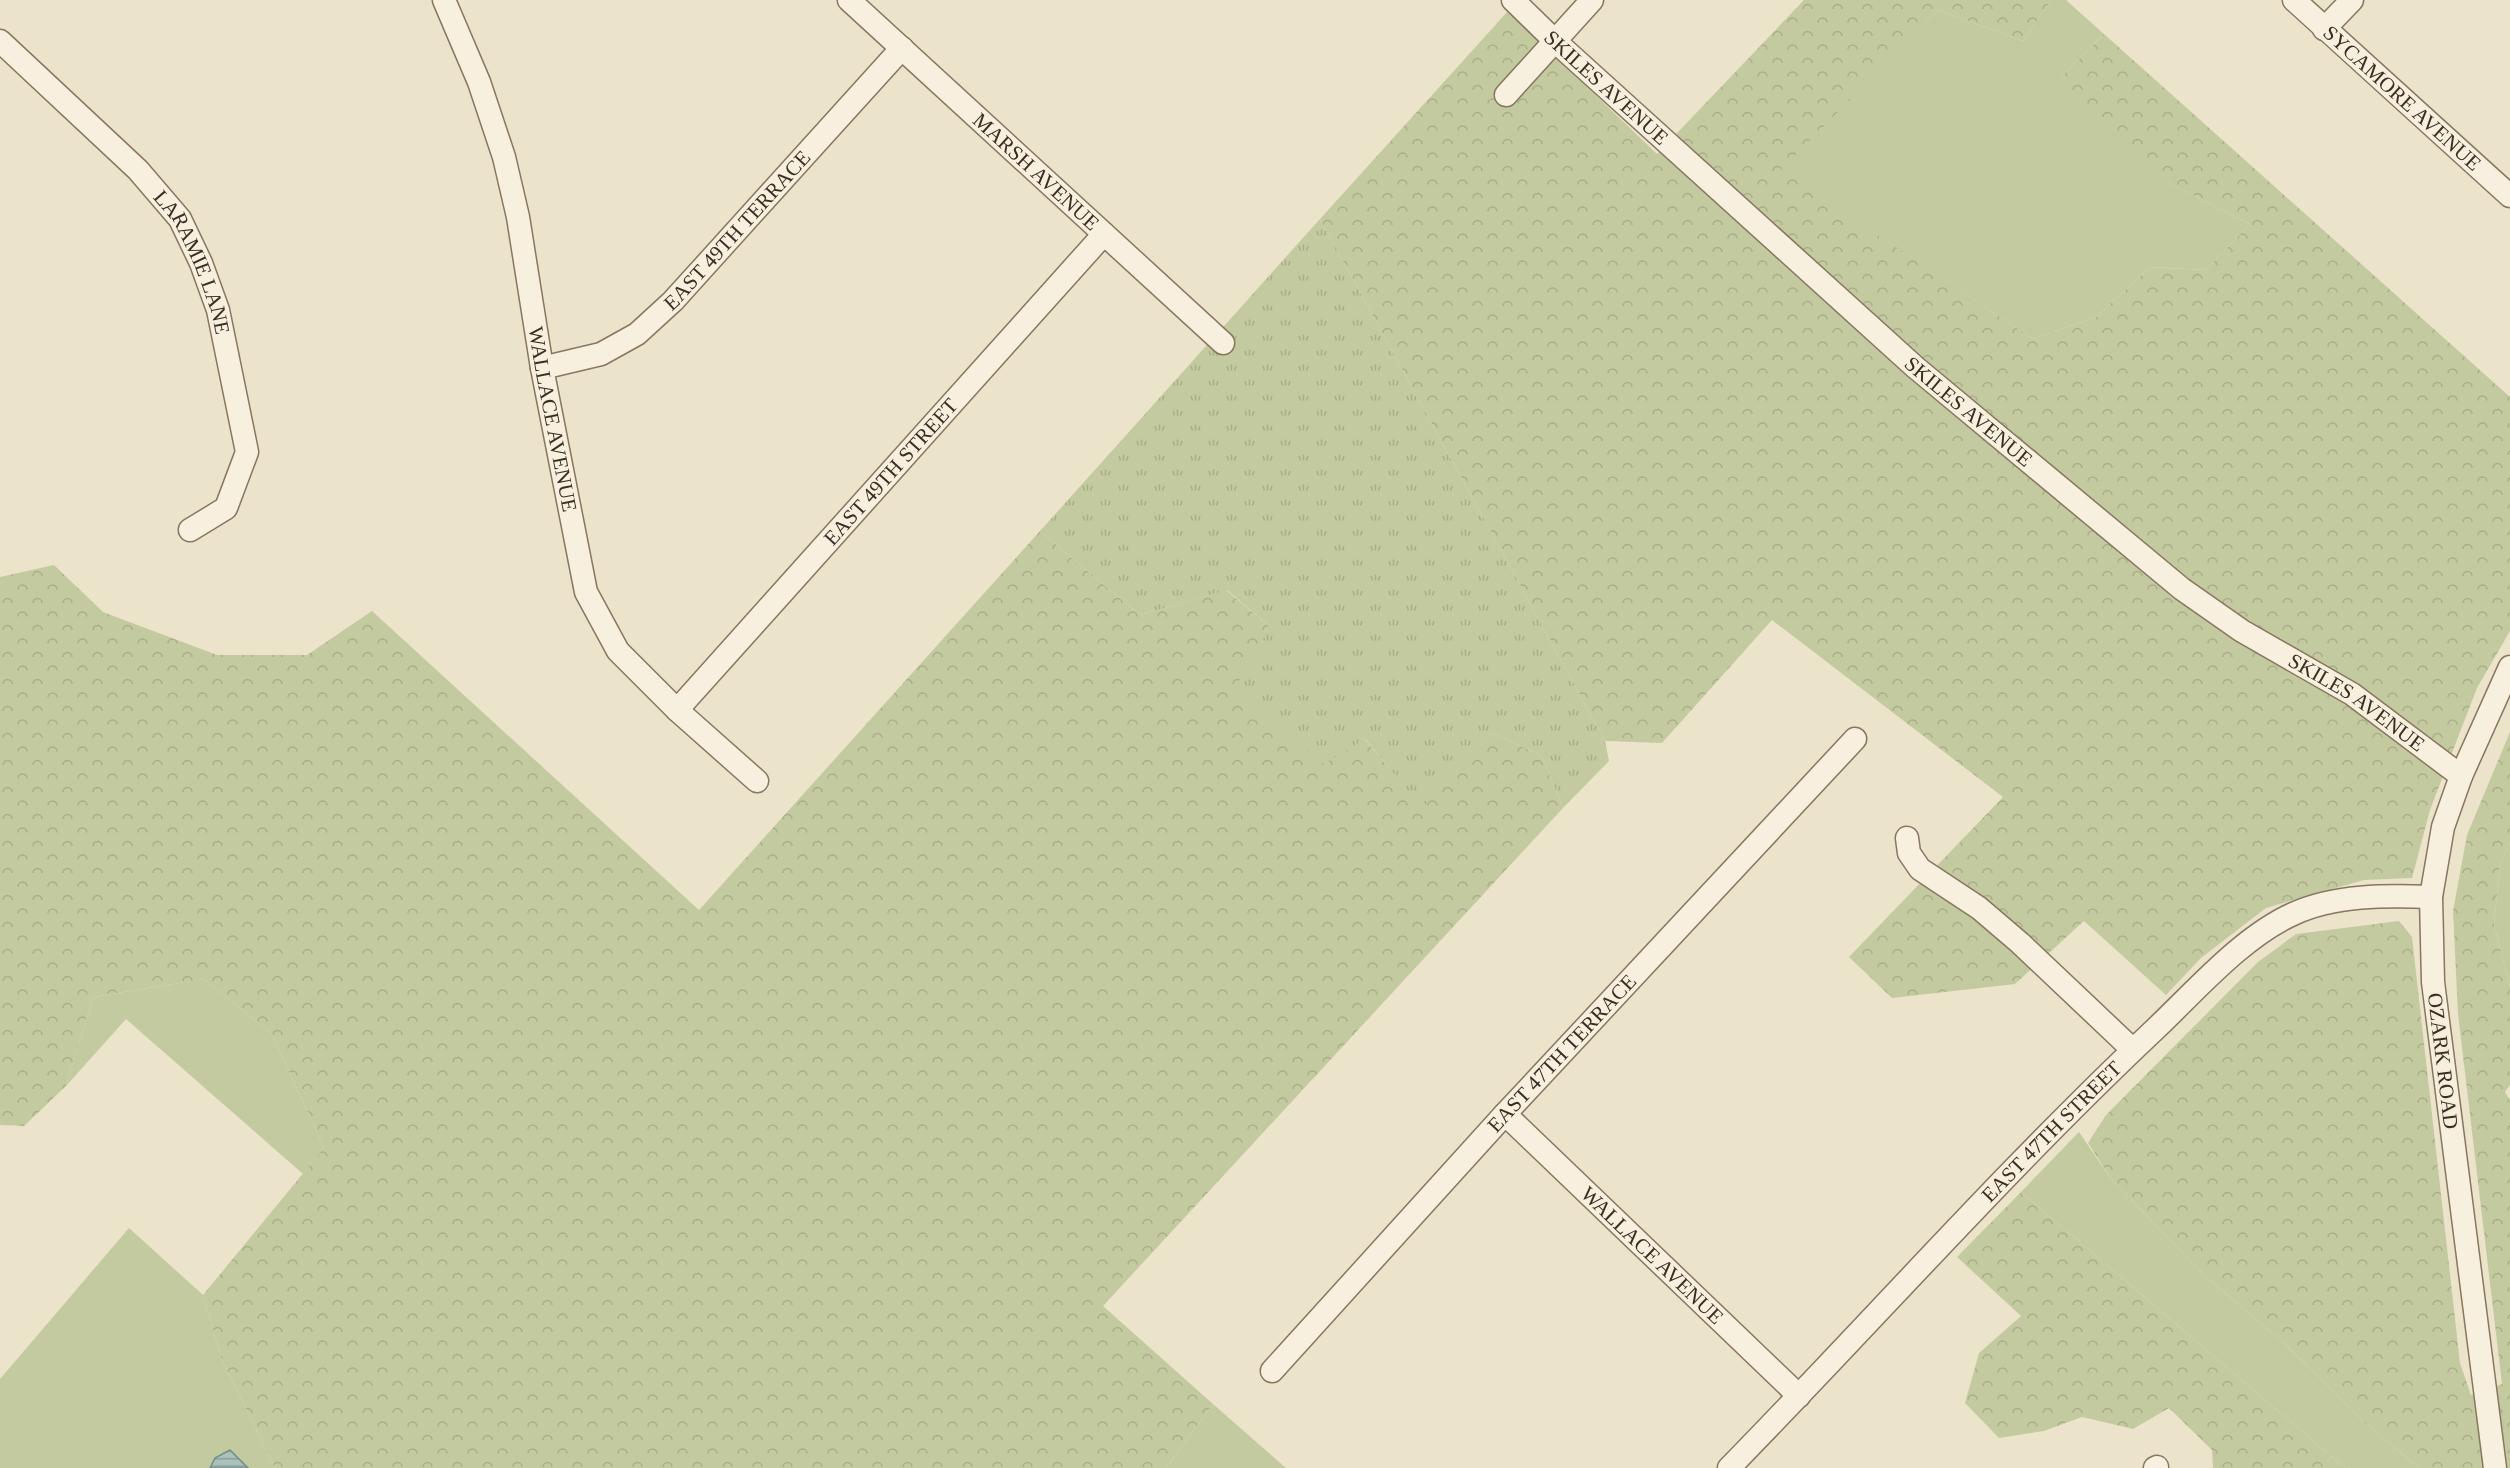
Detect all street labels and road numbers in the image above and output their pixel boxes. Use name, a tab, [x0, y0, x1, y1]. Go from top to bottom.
street label: SYCAMORE AVENUE	[2318, 21, 2486, 176]
street label: SKILES AVENUE	[1539, 25, 1673, 150]
street label: MARSH AVENUE	[968, 108, 1104, 235]
street label: EAST 49TH TERRACE	[659, 146, 815, 315]
street label: LARAMIE LANE	[149, 185, 235, 336]
street label: WALLACE AVENUE	[524, 325, 582, 514]
street label: SKILES AVENUE	[1900, 352, 2037, 472]
street label: EAST 49TH STREET	[819, 393, 963, 550]
street label: SKILES AVENUE	[2284, 648, 2429, 756]
street label: EAST 47TH TERRACE	[1482, 969, 1641, 1137]
street label: OZARK ROAD	[2423, 992, 2463, 1130]
street label: EAST 47TH STREET	[1977, 1056, 2126, 1207]
street label: WALLACE AVENUE	[1576, 1181, 1728, 1329]

